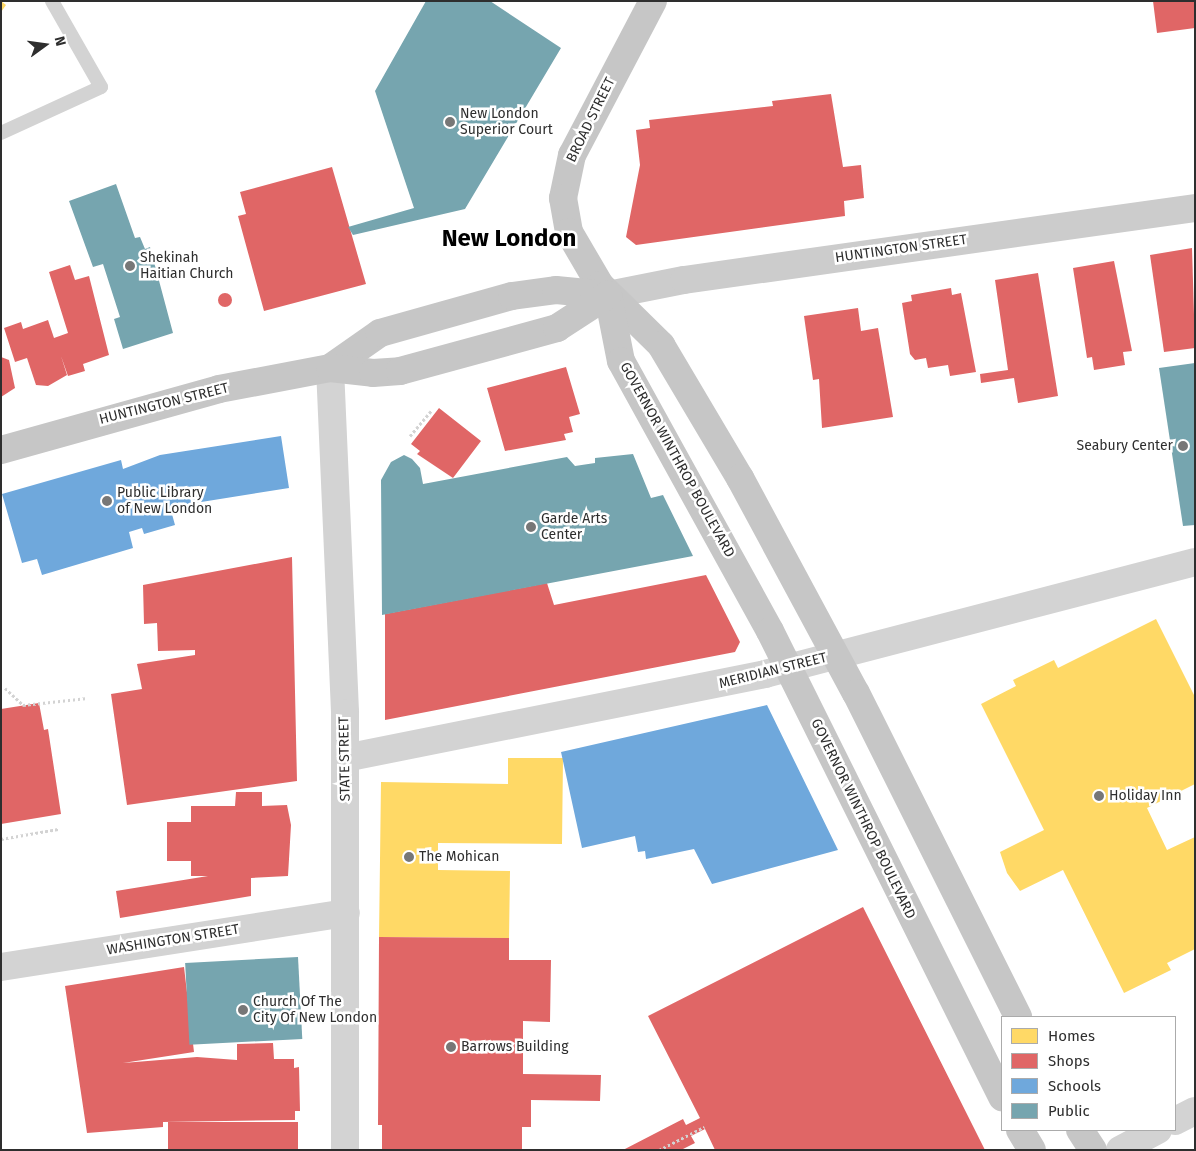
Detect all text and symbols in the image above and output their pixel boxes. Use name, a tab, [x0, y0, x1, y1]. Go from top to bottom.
north arrow	[20, 20, 70, 70]
text: N	[51, 35, 69, 48]
street label: BROAD STREET	[563, 75, 619, 165]
place label: New London Superior Court	[460, 106, 553, 138]
marker: New London Superior Court	[444, 116, 456, 128]
district label: New London	[442, 225, 576, 253]
street label: HUNTINGTON STREET	[834, 231, 968, 267]
place label: Shekinah Haitian Church	[140, 250, 234, 282]
marker: Shekinah Haitian Church	[124, 260, 136, 272]
street label: GOVERNOR WINTHROP BOULEVARD	[616, 359, 738, 561]
street label: HUNTINGTON STREET	[98, 380, 230, 428]
place label: Seabury Center	[1077, 438, 1173, 454]
marker: Seabury Center	[1177, 440, 1189, 452]
place label: Public Library of New London	[117, 485, 212, 518]
marker: Public Library of New London	[101, 495, 113, 507]
place label: Garde Arts Center	[541, 511, 607, 544]
marker: Garde Arts Center	[525, 521, 537, 533]
street label: MERIDIAN STREET	[717, 649, 829, 693]
street label: STATE STREET	[336, 716, 354, 802]
street label: GOVERNOR WINTHROP BOULEVARD	[807, 716, 919, 922]
place label: Holiday Inn	[1109, 788, 1182, 804]
marker: Holiday Inn	[1093, 790, 1105, 802]
place label: The Mohican	[419, 849, 499, 865]
marker: The Mohican	[403, 851, 415, 863]
street label: WASHINGTON STREET	[106, 921, 240, 959]
place label: Church Of The City Of New London	[253, 994, 377, 1026]
marker: Church Of The City Of New London	[237, 1004, 249, 1016]
legend	[1001, 1016, 1176, 1131]
text: Homes	[1048, 1027, 1095, 1045]
place label: Barrows Building	[461, 1039, 568, 1055]
marker: Barrows Building	[445, 1041, 457, 1053]
text: Shops	[1048, 1052, 1090, 1070]
text: Schools	[1048, 1077, 1101, 1095]
text: Public	[1048, 1102, 1090, 1120]

